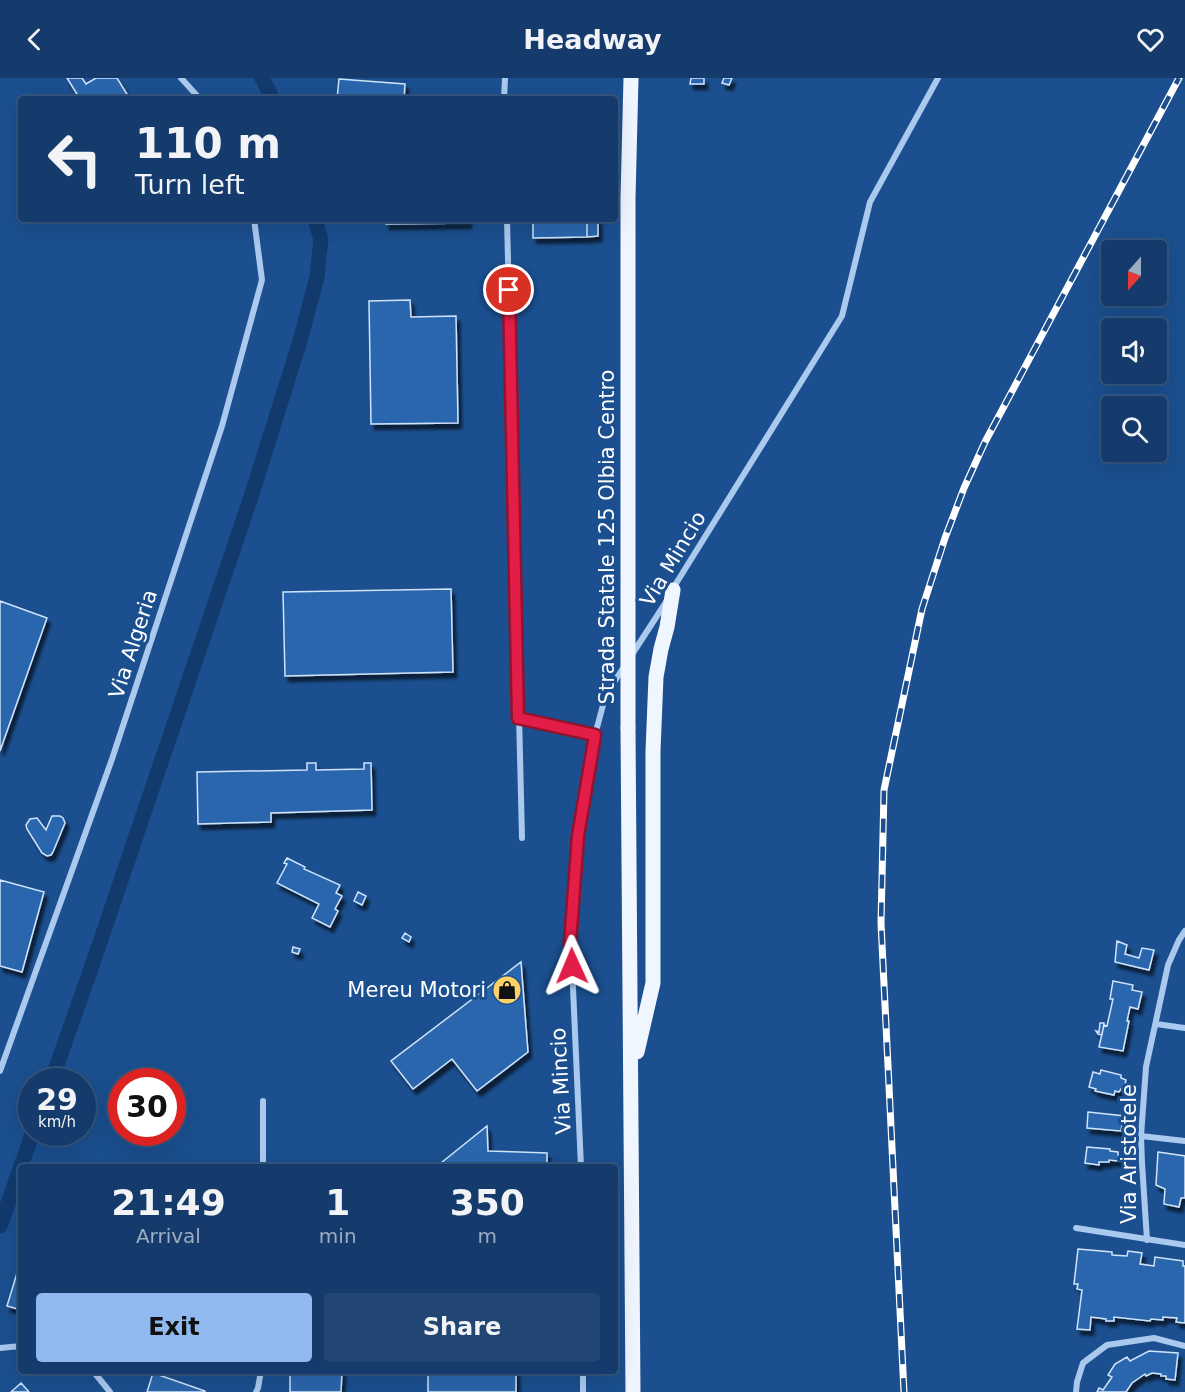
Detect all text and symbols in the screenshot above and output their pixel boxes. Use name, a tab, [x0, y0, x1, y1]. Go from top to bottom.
icon: back	[18, 23, 51, 56]
icon: heart	[1134, 23, 1167, 56]
text: Headway	[523, 24, 662, 55]
text: 110 m	[135, 119, 281, 168]
icon: left	[36, 120, 114, 198]
text: Turn left	[135, 169, 245, 200]
north arrow	[1101, 240, 1167, 306]
map controls	[1101, 240, 1167, 462]
pin	[483, 264, 534, 315]
icon: arrive	[492, 273, 525, 306]
button: sound	[1101, 318, 1167, 384]
street label: Strada Statale 125 Olbia Centro	[595, 370, 619, 704]
button: search	[1101, 396, 1167, 462]
street label: Via Mincio	[635, 507, 711, 611]
street label: Via Algeria	[104, 587, 162, 701]
position arrow	[540, 934, 604, 998]
shop icon: Mereu Motori	[491, 974, 523, 1006]
place label: Mereu Motori	[347, 978, 486, 1002]
street label: Via Mincio	[546, 1027, 576, 1135]
speed limit sign: 30	[108, 1068, 186, 1146]
text: 29	[36, 1082, 78, 1117]
street label: Via Aristotele	[1117, 1084, 1141, 1224]
text: km/h	[38, 1113, 76, 1131]
text: 21:49	[111, 1182, 226, 1223]
text: 1	[325, 1182, 350, 1223]
text: 350	[450, 1182, 525, 1223]
text: Arrival	[136, 1224, 201, 1248]
text: min	[319, 1224, 357, 1248]
text: m	[478, 1224, 497, 1248]
button: Exit	[36, 1293, 312, 1362]
button: Share	[324, 1293, 600, 1362]

